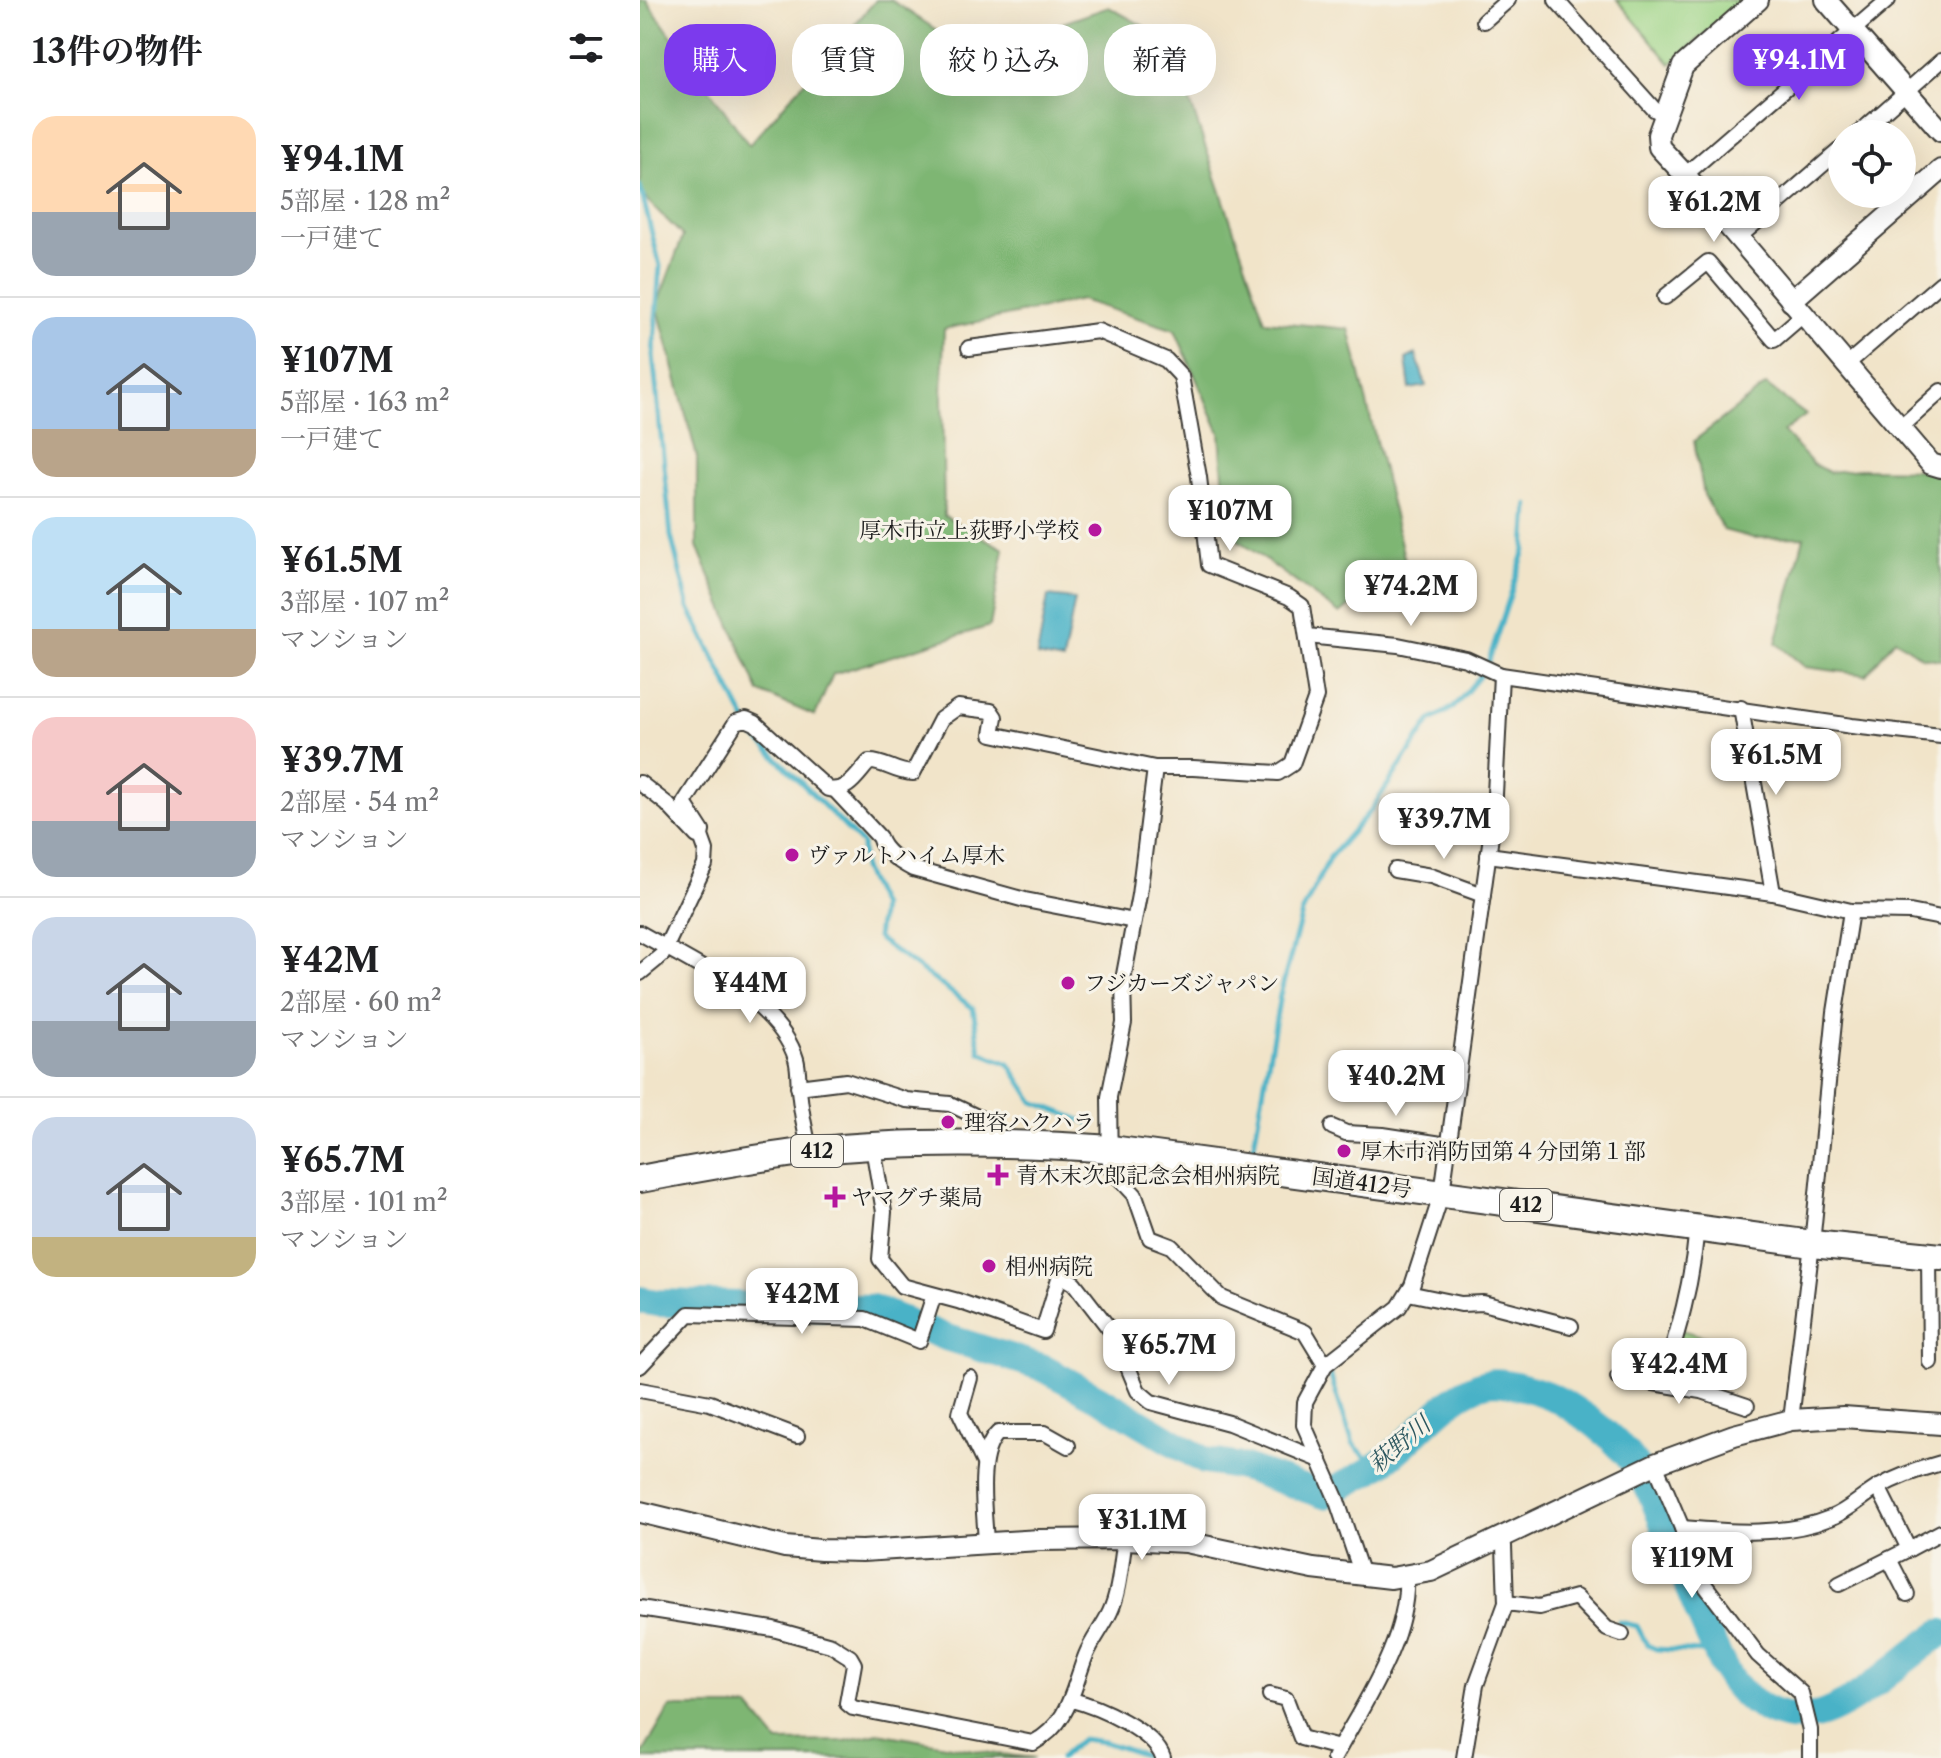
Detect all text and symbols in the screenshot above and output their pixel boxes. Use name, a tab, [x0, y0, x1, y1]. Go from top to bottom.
chip: 購入	[664, 24, 776, 96]
chip: 賃貸	[792, 24, 904, 96]
chip: 絞り込み	[920, 24, 1088, 96]
chip: 新着	[1104, 24, 1216, 96]
icon: filters	[564, 26, 608, 70]
text: 13件の物件	[32, 30, 203, 72]
pin: ¥94.1M	[1734, 34, 1864, 102]
text: ¥94.1M	[1751, 44, 1847, 76]
map controls	[1828, 120, 1916, 208]
button: locate	[1828, 120, 1916, 208]
text: ¥94.1M	[280, 138, 405, 180]
icon: home	[96, 148, 192, 244]
pin: ¥61.2M	[1649, 176, 1779, 244]
text: 5部屋 · 128 m²	[280, 185, 450, 217]
text: ¥61.2M	[1666, 186, 1762, 218]
text: 一戸建て	[280, 222, 384, 254]
text: ¥107M	[280, 339, 394, 381]
icon: home	[96, 349, 192, 445]
text: 5部屋 · 163 m²	[280, 386, 450, 418]
text: 一戸建て	[280, 423, 384, 455]
pin: ¥107M	[1174, 485, 1286, 553]
text: ¥107M	[1186, 495, 1274, 527]
place label: 厚木市立上荻野小学校	[859, 517, 1079, 544]
marker: 厚木市立上荻野小学校	[1086, 521, 1104, 539]
text: ¥61.5M	[280, 539, 403, 581]
icon: home	[96, 549, 192, 645]
pin: ¥74.2M	[1346, 560, 1476, 628]
text: ¥74.2M	[1363, 570, 1459, 602]
text: 3部屋 · 107 m²	[280, 586, 449, 618]
text: マンション	[280, 623, 409, 655]
pin: ¥61.5M	[1711, 729, 1841, 797]
text: ¥39.7M	[280, 739, 404, 781]
text: ¥61.5M	[1729, 739, 1823, 771]
icon: home	[96, 749, 192, 845]
text: 2部屋 · 54 m²	[280, 786, 439, 818]
pin: ¥39.7M	[1379, 793, 1509, 861]
text: ¥39.7M	[1396, 803, 1492, 835]
text: マンション	[280, 823, 409, 855]
place label: ヴァルトハイム厚木	[808, 842, 1005, 869]
marker: ヴァルトハイム厚木	[783, 846, 801, 864]
text: ¥42M	[280, 939, 380, 981]
icon: home	[96, 949, 192, 1045]
pin: ¥44M	[703, 957, 797, 1025]
text: ¥44M	[712, 967, 788, 999]
place label: フジカーズジャパン	[1084, 970, 1280, 997]
marker: フジカーズジャパン	[1059, 974, 1077, 992]
text: 2部屋 · 60 m²	[280, 986, 442, 1018]
text: マンション	[280, 1023, 409, 1055]
pin: ¥40.2M	[1331, 1050, 1461, 1118]
text: ¥40.2M	[1346, 1060, 1446, 1092]
place label: 理容ハクハラ	[964, 1109, 1095, 1136]
marker: 理容ハクハラ	[939, 1113, 957, 1131]
road number: 412	[791, 1135, 843, 1167]
place label: 厚木市消防団第４分団第１部	[1360, 1138, 1646, 1165]
text: ¥65.7M	[280, 1139, 405, 1181]
marker: 厚木市消防団第４分団第１部	[1335, 1142, 1353, 1160]
icon: home	[96, 1149, 192, 1245]
place label: 青木末次郎記念会相州病院	[1016, 1162, 1280, 1189]
street label: 国道412号	[1310, 1163, 1414, 1203]
marker: 青木末次郎記念会相州病院	[987, 1164, 1009, 1186]
place label: ヤマグチ薬局	[851, 1184, 983, 1211]
text: 3部屋 · 101 m²	[280, 1186, 448, 1218]
marker: ヤマグチ薬局	[826, 1188, 844, 1206]
road number: 412	[1500, 1189, 1552, 1221]
text: マンション	[280, 1223, 409, 1255]
place label: 相州病院	[1005, 1253, 1093, 1280]
marker: 相州病院	[980, 1257, 998, 1275]
pin: ¥42M	[755, 1268, 849, 1336]
text: ¥42M	[764, 1278, 840, 1310]
pin: ¥65.7M	[1104, 1319, 1234, 1387]
text: ¥65.7M	[1121, 1329, 1217, 1361]
pin: ¥42.4M	[1614, 1338, 1744, 1406]
text: ¥42.4M	[1630, 1348, 1728, 1380]
water label: 萩野川	[1362, 1408, 1438, 1478]
pin: ¥31.1M	[1077, 1494, 1207, 1562]
text: ¥31.1M	[1097, 1504, 1187, 1536]
pin: ¥119M	[1636, 1532, 1748, 1600]
text: ¥119M	[1650, 1542, 1734, 1574]

